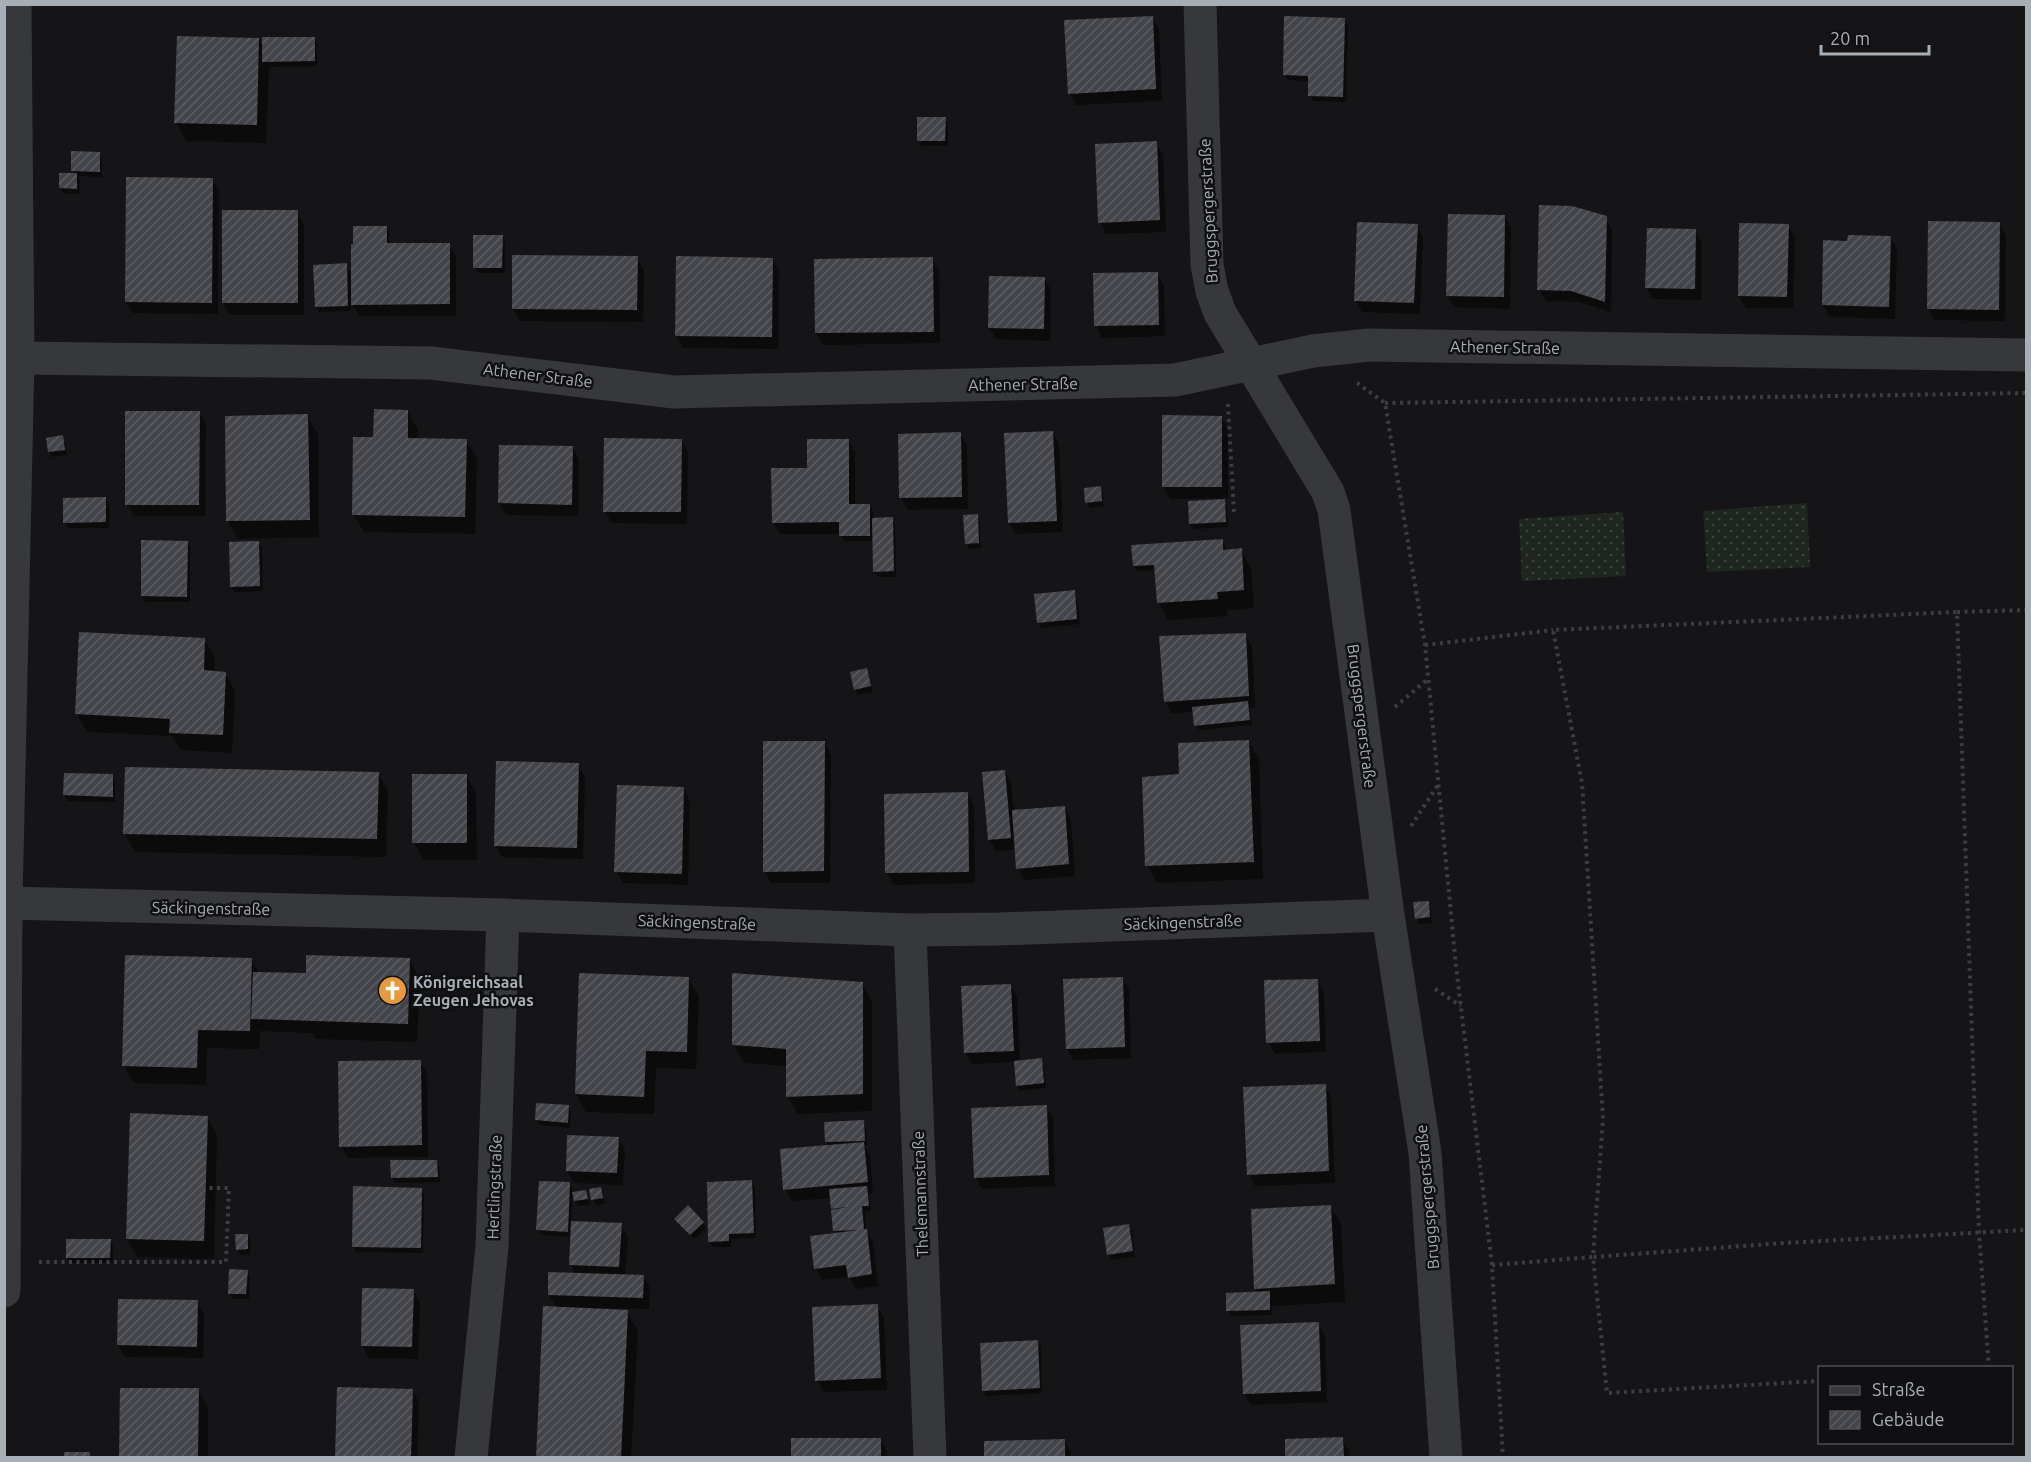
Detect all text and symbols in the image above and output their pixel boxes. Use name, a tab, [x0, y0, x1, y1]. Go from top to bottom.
scale bar	[1821, 18, 1929, 56]
text: 20 m	[1830, 28, 1870, 48]
street label: Bruggspergerstraße	[1195, 138, 1221, 284]
street label: Athener Straße	[1450, 337, 1560, 357]
street label: Athener Straße	[482, 359, 594, 391]
street label: Athener Straße	[968, 374, 1078, 394]
street label: Bruggspergerstraße	[1344, 643, 1380, 789]
street label: Säckingenstraße	[152, 898, 270, 918]
street label: Säckingenstraße	[638, 911, 756, 933]
street label: Säckingenstraße	[1124, 911, 1242, 933]
place label: Königreichsaal Zeugen Jehovas	[413, 973, 534, 1009]
church icon: Königreichsaal Zeugen Jehovas	[376, 975, 408, 1007]
street label: Bruggspergerstraße	[1412, 1124, 1442, 1270]
street label: Thelemannstraße	[909, 1131, 931, 1257]
street label: Hertlingstraße	[483, 1134, 505, 1240]
legend	[1818, 1366, 2013, 1444]
text: Straße	[1872, 1379, 1925, 1399]
text: Gebäude	[1872, 1409, 1944, 1429]

